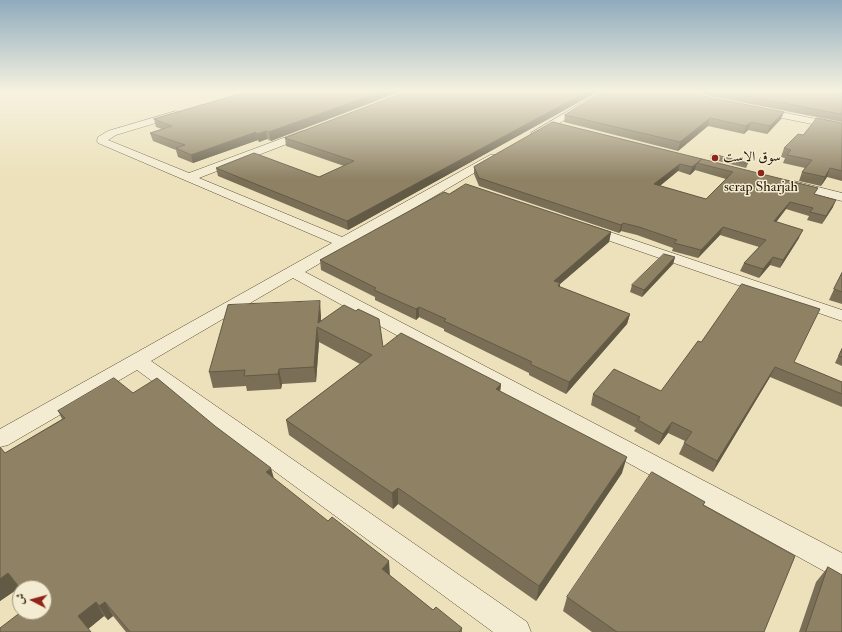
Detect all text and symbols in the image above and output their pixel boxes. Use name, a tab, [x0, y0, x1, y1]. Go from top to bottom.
place label: سوق الاست	[723, 150, 781, 166]
marker: سوق الاست	[710, 153, 720, 163]
marker: scrap Sharjah	[756, 168, 766, 178]
place label: scrap Sharjah	[724, 180, 798, 196]
north arrow	[12, 580, 52, 620]
text: ش	[14, 593, 28, 605]

